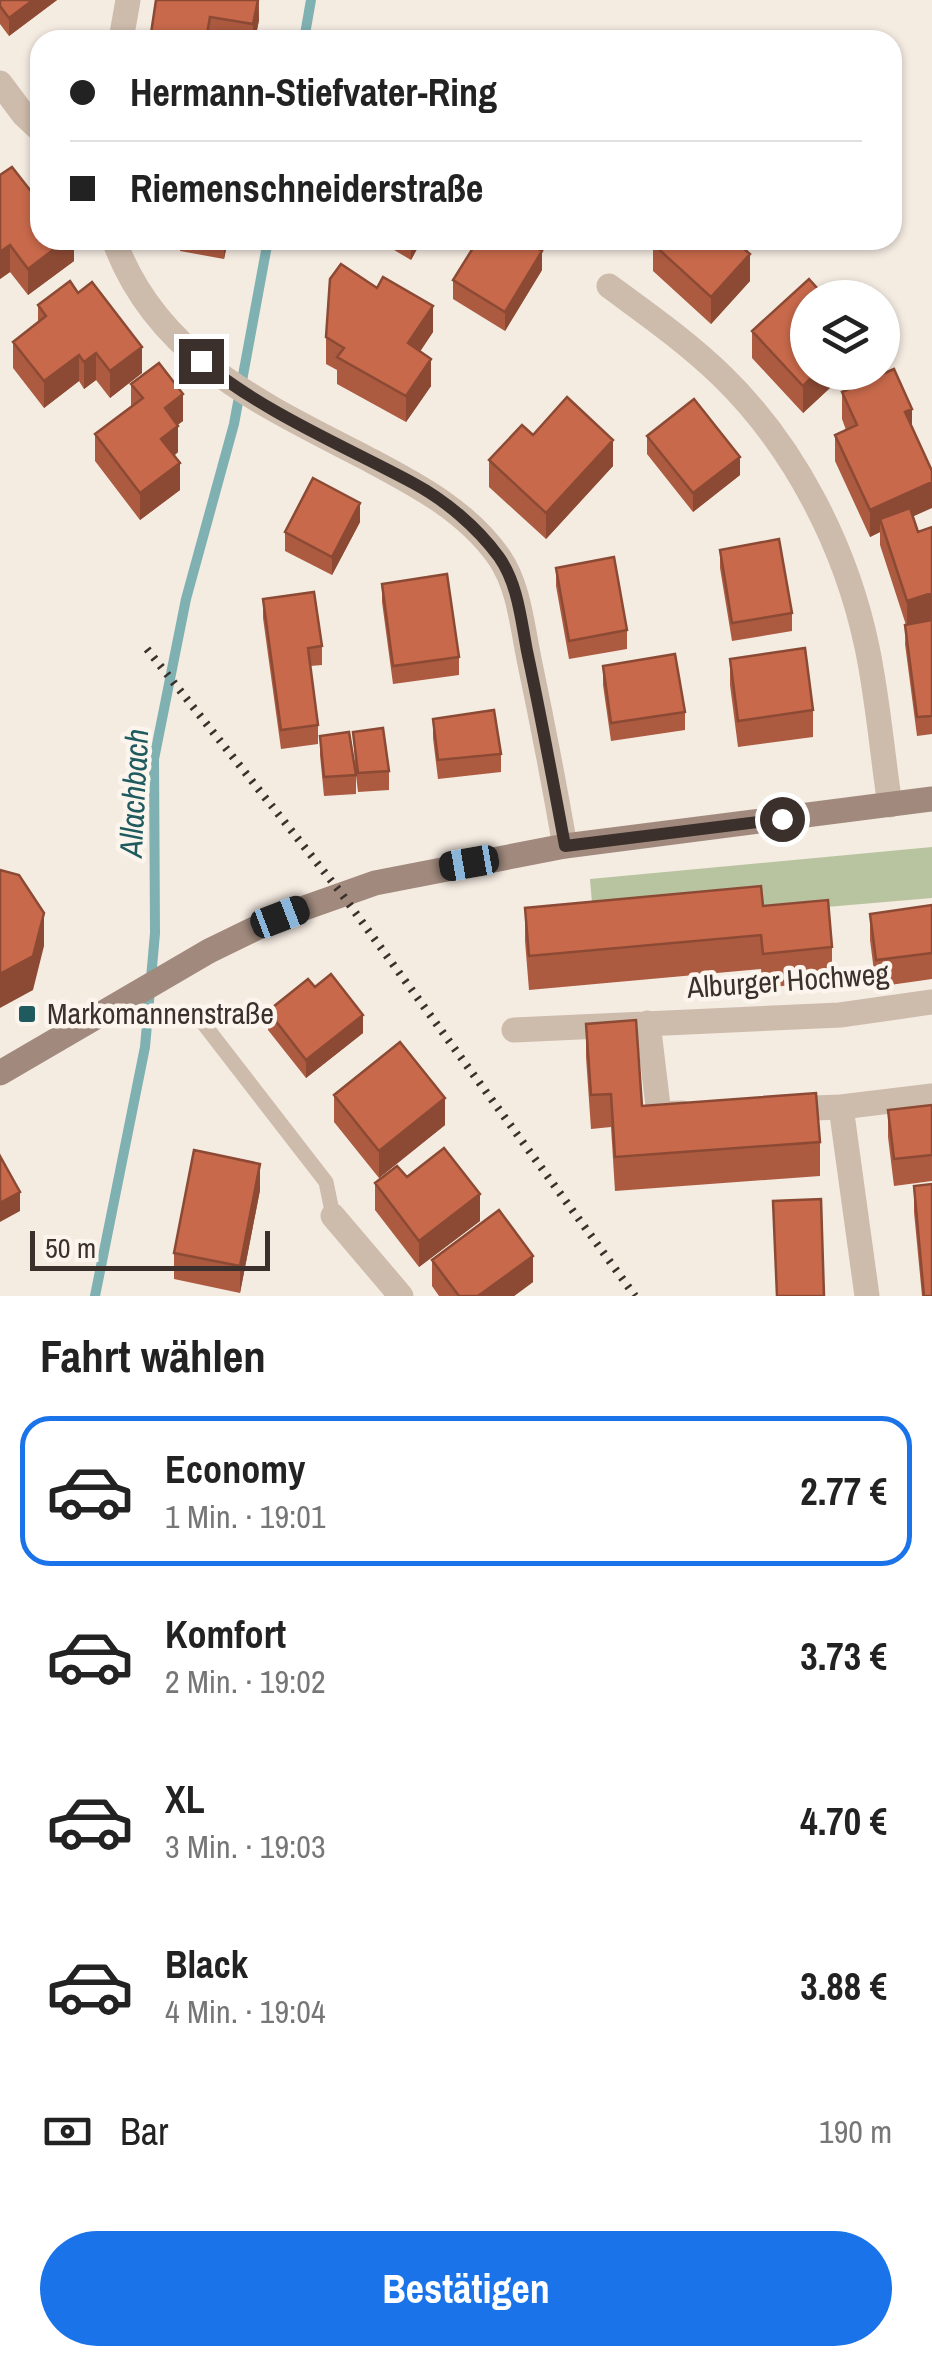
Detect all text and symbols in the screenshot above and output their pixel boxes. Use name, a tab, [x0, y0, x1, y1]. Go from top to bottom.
text: Hermann-Stiefvater-Ring	[130, 67, 497, 118]
text: Riemenschneiderstraße	[130, 163, 483, 214]
map controls	[790, 280, 900, 390]
button: layers	[790, 280, 900, 390]
route end	[179, 339, 224, 384]
water label: Allachbach	[109, 728, 158, 860]
route start	[760, 797, 805, 842]
car	[437, 843, 501, 883]
car	[247, 892, 313, 942]
street label: Alburger Hochweg	[685, 953, 891, 1007]
place label: Markomannenstraße	[47, 993, 274, 1033]
marker: Markomannenstraße	[16, 1003, 38, 1025]
scale bar	[30, 1226, 270, 1270]
text: 50 m	[45, 1229, 96, 1267]
text: Fahrt wählen	[40, 1325, 266, 1386]
text: Economy	[165, 1444, 305, 1495]
icon: car	[45, 1446, 135, 1536]
text: 2.77 €	[800, 1466, 887, 1517]
text: 1 Min. · 19:01	[165, 1495, 325, 1538]
text: Komfort	[165, 1609, 286, 1660]
icon: car	[45, 1611, 135, 1701]
text: 3.73 €	[800, 1631, 887, 1682]
text: 2 Min. · 19:02	[165, 1660, 325, 1703]
text: XL	[165, 1774, 205, 1825]
icon: car	[45, 1776, 135, 1866]
text: 4.70 €	[800, 1796, 887, 1847]
text: 3 Min. · 19:03	[165, 1825, 325, 1868]
text: Black	[165, 1939, 248, 1990]
icon: car	[45, 1941, 135, 2031]
text: 3.88 €	[800, 1961, 887, 2012]
text: 4 Min. · 19:04	[165, 1990, 325, 2033]
icon: cash	[40, 2104, 95, 2159]
text: Bar	[120, 2106, 169, 2157]
text: 190 m	[819, 2110, 892, 2153]
button: Bestätigen	[40, 2231, 892, 2346]

